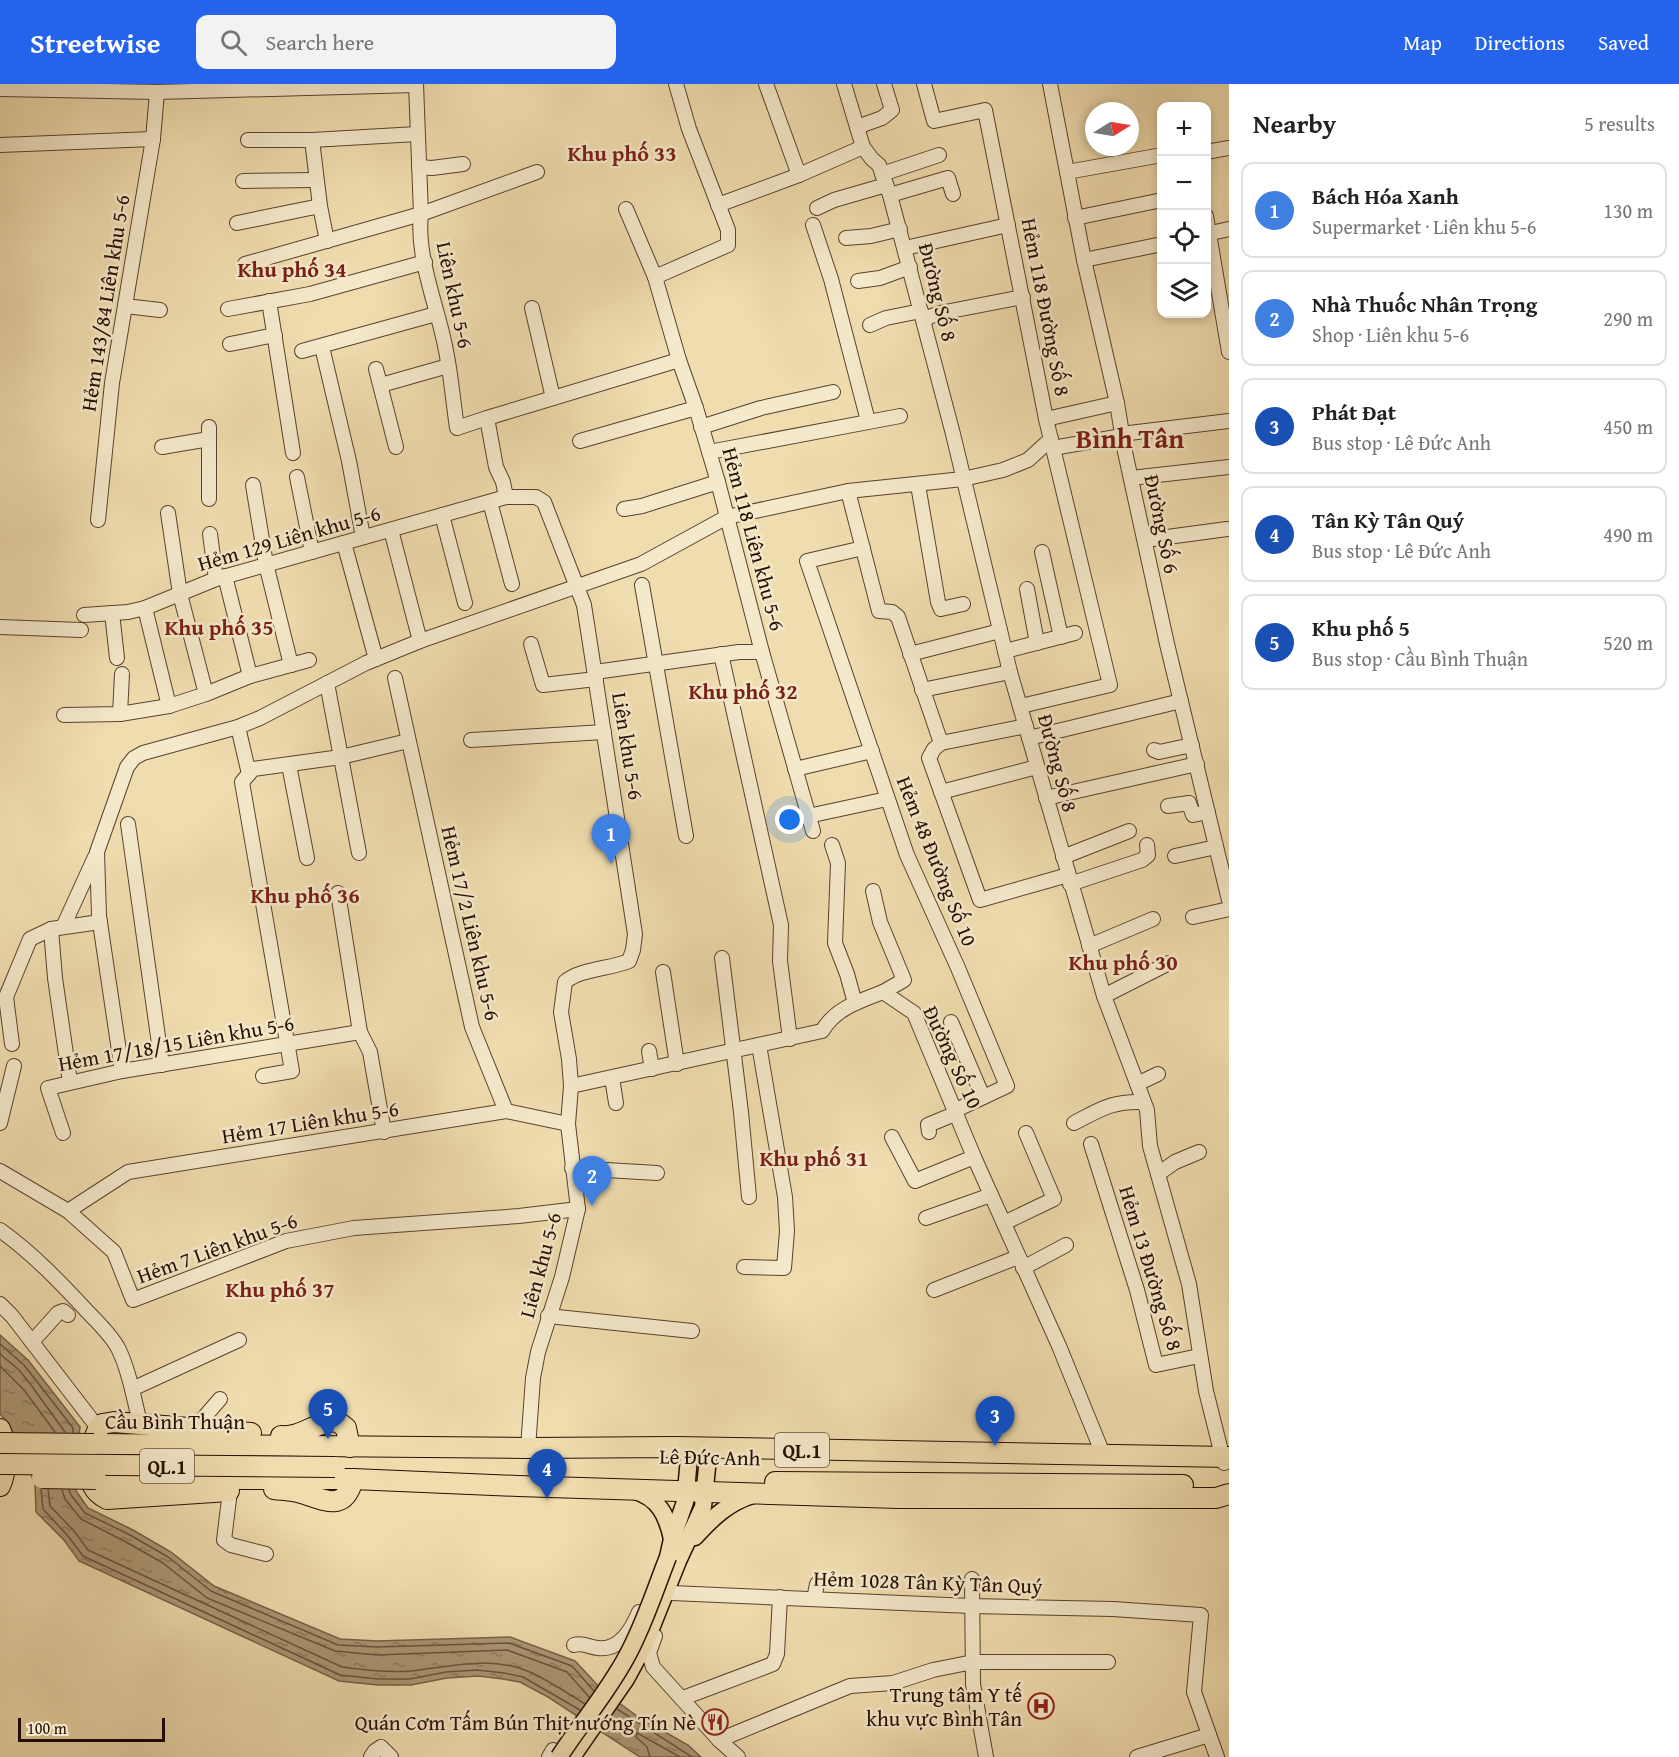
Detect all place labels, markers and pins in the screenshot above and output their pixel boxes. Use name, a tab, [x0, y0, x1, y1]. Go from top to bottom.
pin: 1	[592, 814, 630, 864]
pin: 2	[572, 1156, 612, 1206]
pin: 5	[308, 1390, 348, 1439]
pin: 3	[976, 1396, 1014, 1446]
pin: 4	[528, 1450, 566, 1499]
place label: Trung tâm Y tế khu vực Bình Tân	[866, 1679, 1022, 1734]
hospital icon: Trung tâm Y tế khu vực Bình Tân	[1026, 1691, 1056, 1721]
place label: Quán Cơm Tấm Bún Thịt nướng Tín Nè	[355, 1707, 696, 1738]
restaurant icon: Quán Cơm Tấm Bún Thịt nướng Tín Nè	[700, 1707, 730, 1737]

